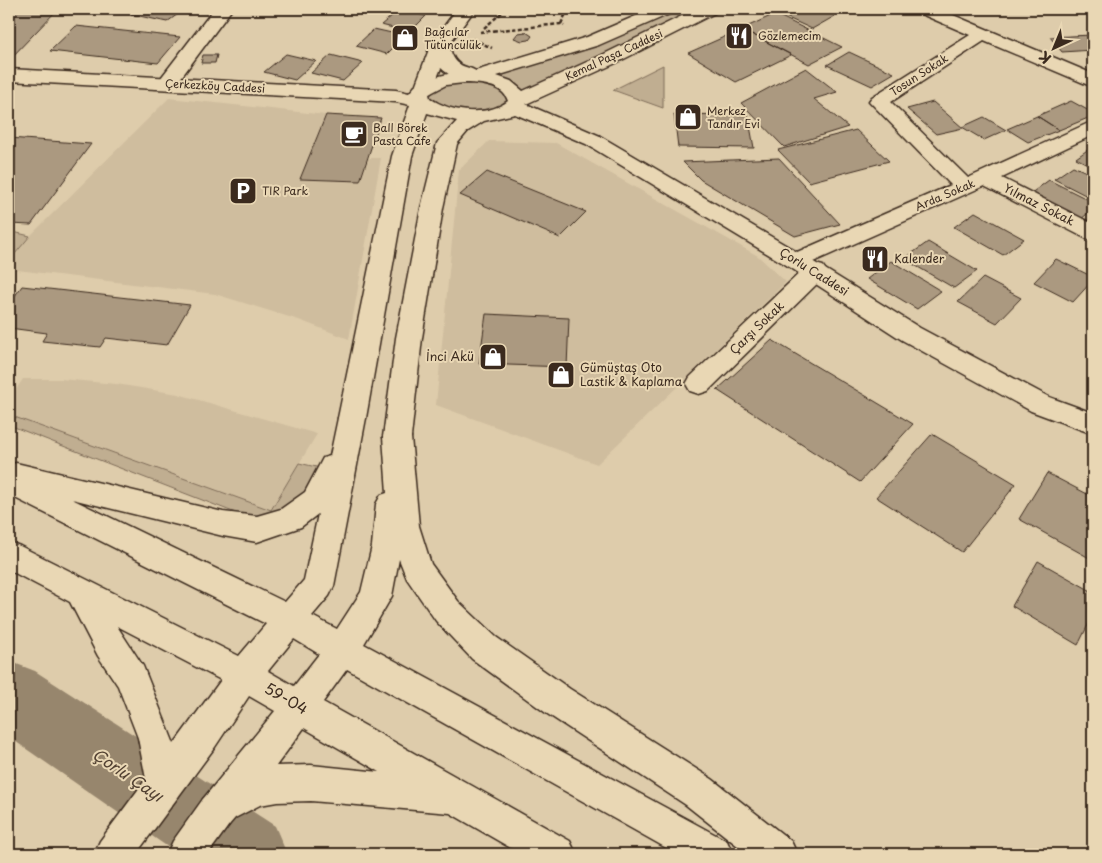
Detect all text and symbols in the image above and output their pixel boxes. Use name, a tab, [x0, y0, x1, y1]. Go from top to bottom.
restaurant icon: Gözlemecim	[724, 21, 754, 51]
north arrow	[1030, 22, 1080, 72]
shop icon: Bağcılar Tütüncülük	[390, 23, 420, 53]
place label: Bağcılar Tütüncülük	[424, 23, 482, 53]
street label: Kemal Paşa Caddesi	[562, 25, 665, 85]
place label: Gözlemecim	[758, 27, 821, 44]
text: K	[1034, 47, 1056, 69]
street label: Tosun Sokak	[886, 49, 952, 100]
street label: Çerkezköy Caddesi	[165, 74, 265, 97]
shop icon: Merkez Tandır Evi	[673, 102, 703, 132]
place label: Merkez Tandır Evi	[707, 102, 760, 132]
cafe icon: Ball Börek Pasta Cafe	[339, 119, 369, 149]
place label: Ball Börek Pasta Cafe	[373, 119, 431, 149]
street label: Arda Sokak	[912, 174, 978, 215]
parking icon: TIR Park	[228, 176, 258, 206]
street label: Yılmaz Sokak	[1001, 179, 1078, 230]
place label: TIR Park	[262, 182, 309, 199]
street label: Çorlu Caddesi	[776, 243, 853, 300]
restaurant icon: Kalender	[860, 244, 890, 274]
place label: Kalender	[894, 249, 945, 267]
street label: Çarşı Sokak	[725, 296, 788, 358]
shop icon: İnci Akü	[478, 342, 508, 372]
place label: İnci Akü	[426, 347, 474, 365]
place label: Gümüştaş Oto Lastik & Kaplama	[580, 358, 683, 390]
shop icon: Gümüştaş Oto Lastik & Kaplama	[546, 360, 576, 390]
street label: 59-04	[261, 676, 313, 719]
water label: Çorlu Çayı	[88, 742, 170, 808]

